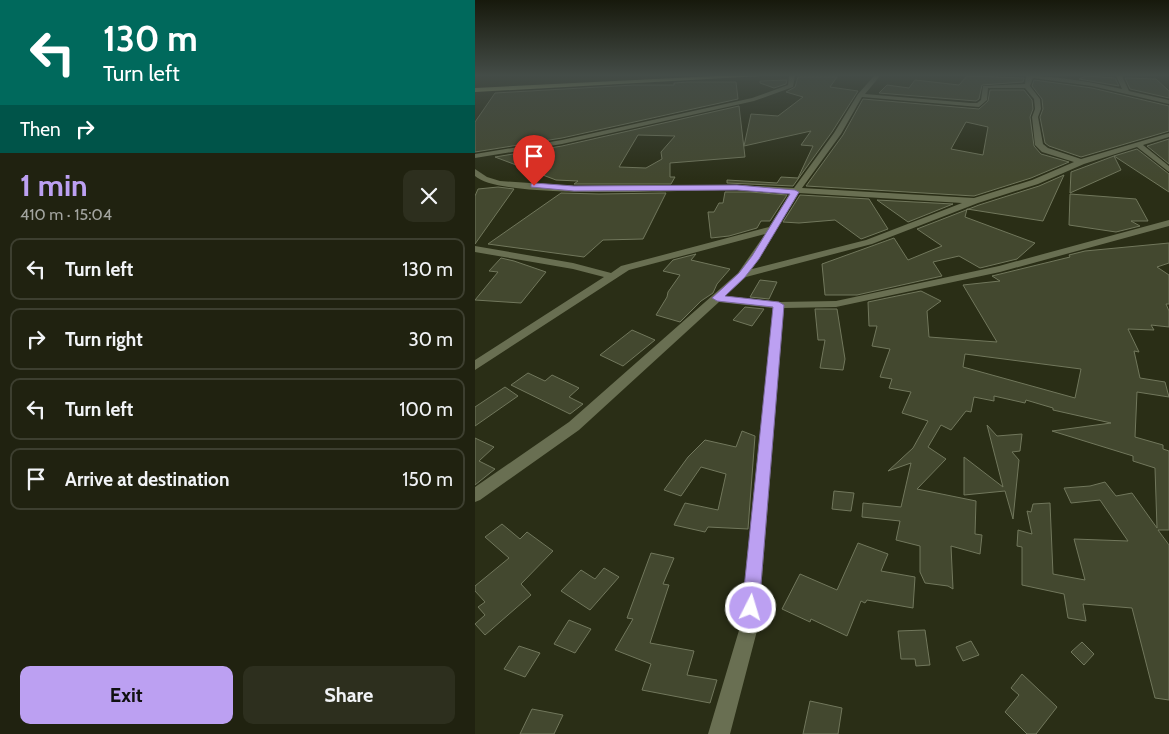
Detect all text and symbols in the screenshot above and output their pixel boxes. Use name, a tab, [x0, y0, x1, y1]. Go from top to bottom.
text: 130 m	[103, 17, 198, 60]
icon: left	[20, 20, 85, 85]
text: Turn left	[103, 60, 180, 87]
icon: right	[71, 115, 99, 143]
text: Then	[20, 118, 61, 141]
pin	[513, 135, 555, 186]
icon: arrive	[520, 142, 548, 170]
text: 1 min	[20, 167, 88, 204]
button: close	[403, 170, 455, 222]
text: 410 m · 15:04	[20, 205, 112, 224]
icon: left	[22, 255, 50, 283]
text: Turn left	[65, 258, 133, 281]
text: 130 m	[402, 258, 453, 281]
icon: right	[22, 325, 50, 353]
text: Turn right	[65, 328, 143, 351]
text: 30 m	[409, 328, 453, 351]
icon: left	[22, 395, 50, 423]
text: Turn left	[65, 398, 133, 421]
text: 100 m	[399, 398, 453, 421]
icon: arrive	[22, 465, 50, 493]
text: Arrive at destination	[65, 468, 229, 491]
text: 150 m	[402, 468, 453, 491]
position arrow	[724, 581, 776, 633]
button: Exit	[20, 666, 233, 724]
button: Share	[243, 666, 455, 724]

